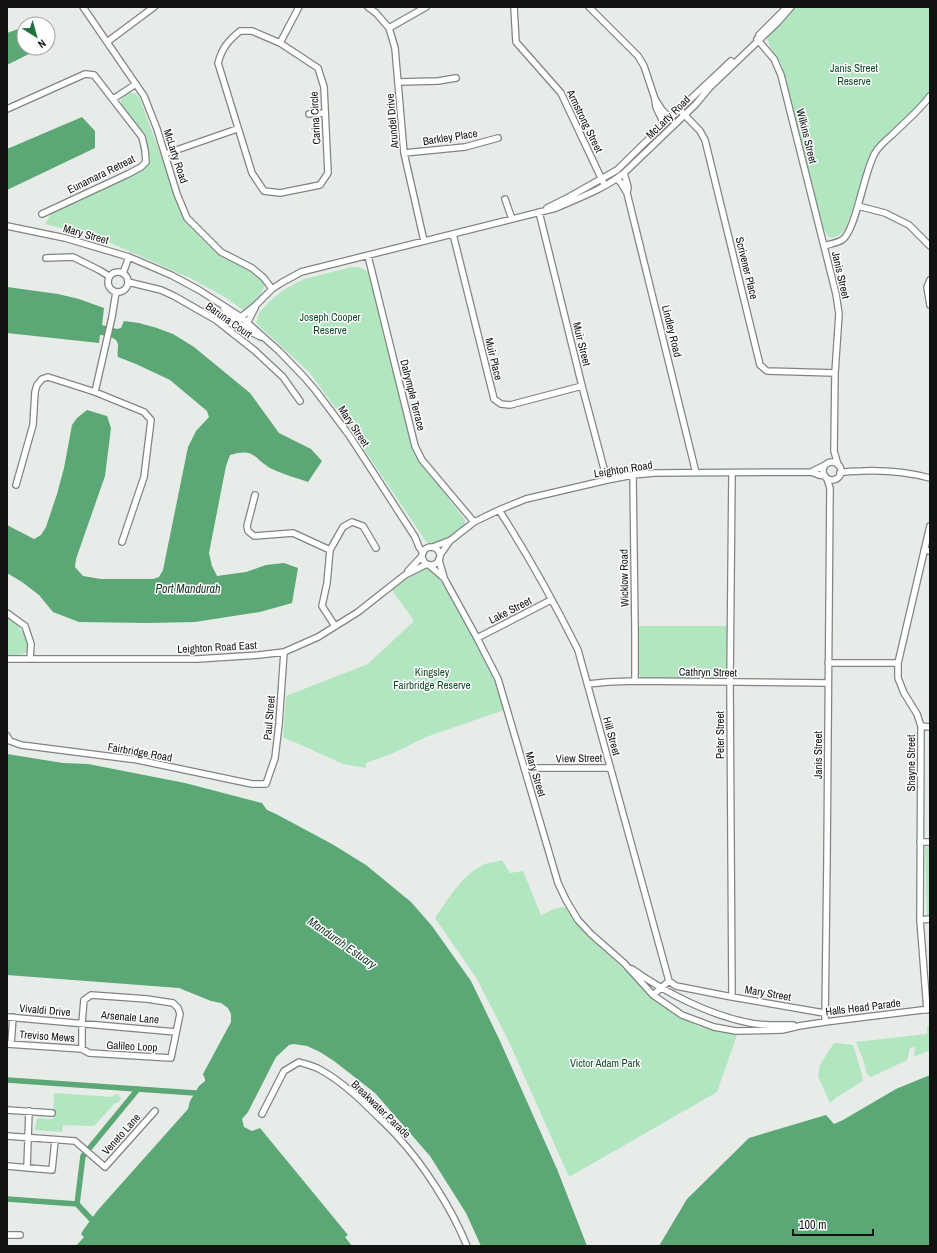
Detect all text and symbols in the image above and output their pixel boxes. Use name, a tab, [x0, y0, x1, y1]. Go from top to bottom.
north arrow	[16, 16, 56, 56]
text: N	[35, 36, 49, 52]
park label: Janis Street Reserve	[830, 61, 879, 88]
street label: Armstrong Street	[563, 86, 606, 155]
street label: Carina Circle	[307, 91, 323, 145]
street label: McLarty Road	[643, 92, 693, 142]
street label: Arundel Drive	[383, 93, 401, 150]
street label: Wilkins Street	[793, 107, 821, 165]
street label: Barkley Place	[422, 126, 478, 148]
street label: McLarty Road	[161, 127, 191, 185]
street label: Eunamara Retreat	[65, 151, 138, 196]
street label: Mary Street	[62, 221, 111, 247]
street label: Scrivener Place	[733, 235, 761, 301]
street label: Janis Street	[829, 250, 853, 301]
street label: Baruna Court	[203, 299, 255, 341]
street label: Lindley Road	[659, 304, 685, 358]
park label: Joseph Cooper Reserve	[299, 310, 361, 337]
street label: Muir Street	[570, 321, 594, 368]
street label: Muir Place	[482, 336, 506, 382]
street label: Dalrymple Terrace	[397, 358, 429, 432]
street label: Mary Street	[335, 403, 373, 450]
street label: Leighton Road	[593, 457, 653, 481]
street label: Wicklow Road	[616, 549, 632, 607]
water label: Port Mandurah	[155, 581, 221, 597]
street label: Lake Street	[486, 593, 534, 627]
street label: Leighton Road East	[177, 638, 258, 656]
street label: Cathryn Street	[679, 664, 738, 680]
park label: Kingsley Fairbridge Reserve	[393, 665, 471, 692]
street label: Paul Street	[260, 695, 278, 741]
street label: Peter Street	[713, 710, 727, 759]
street label: Hill Street	[600, 715, 624, 757]
street label: Janis Street	[811, 730, 825, 779]
street label: Shayne Street	[904, 734, 918, 792]
street label: Fairbridge Road	[107, 739, 173, 765]
street label: Mary Street	[522, 750, 550, 799]
street label: View Street	[556, 751, 603, 765]
water label: Mandurah Estuary	[304, 913, 380, 973]
street label: Mary Street	[744, 982, 793, 1004]
street label: Halls Head Parade	[825, 995, 901, 1019]
street label: Vivaldi Drive	[19, 1001, 71, 1019]
street label: Arsenale Lane	[99, 1007, 160, 1027]
street label: Treviso Mews	[19, 1027, 76, 1045]
street label: Galileo Loop	[106, 1038, 158, 1054]
park label: Victor Adam Park	[570, 1056, 641, 1070]
street label: Breakwater Parade	[348, 1077, 414, 1141]
street label: Veneto Lane	[99, 1110, 143, 1158]
scale bar	[793, 1211, 873, 1237]
text: 100 m	[799, 1217, 826, 1233]

